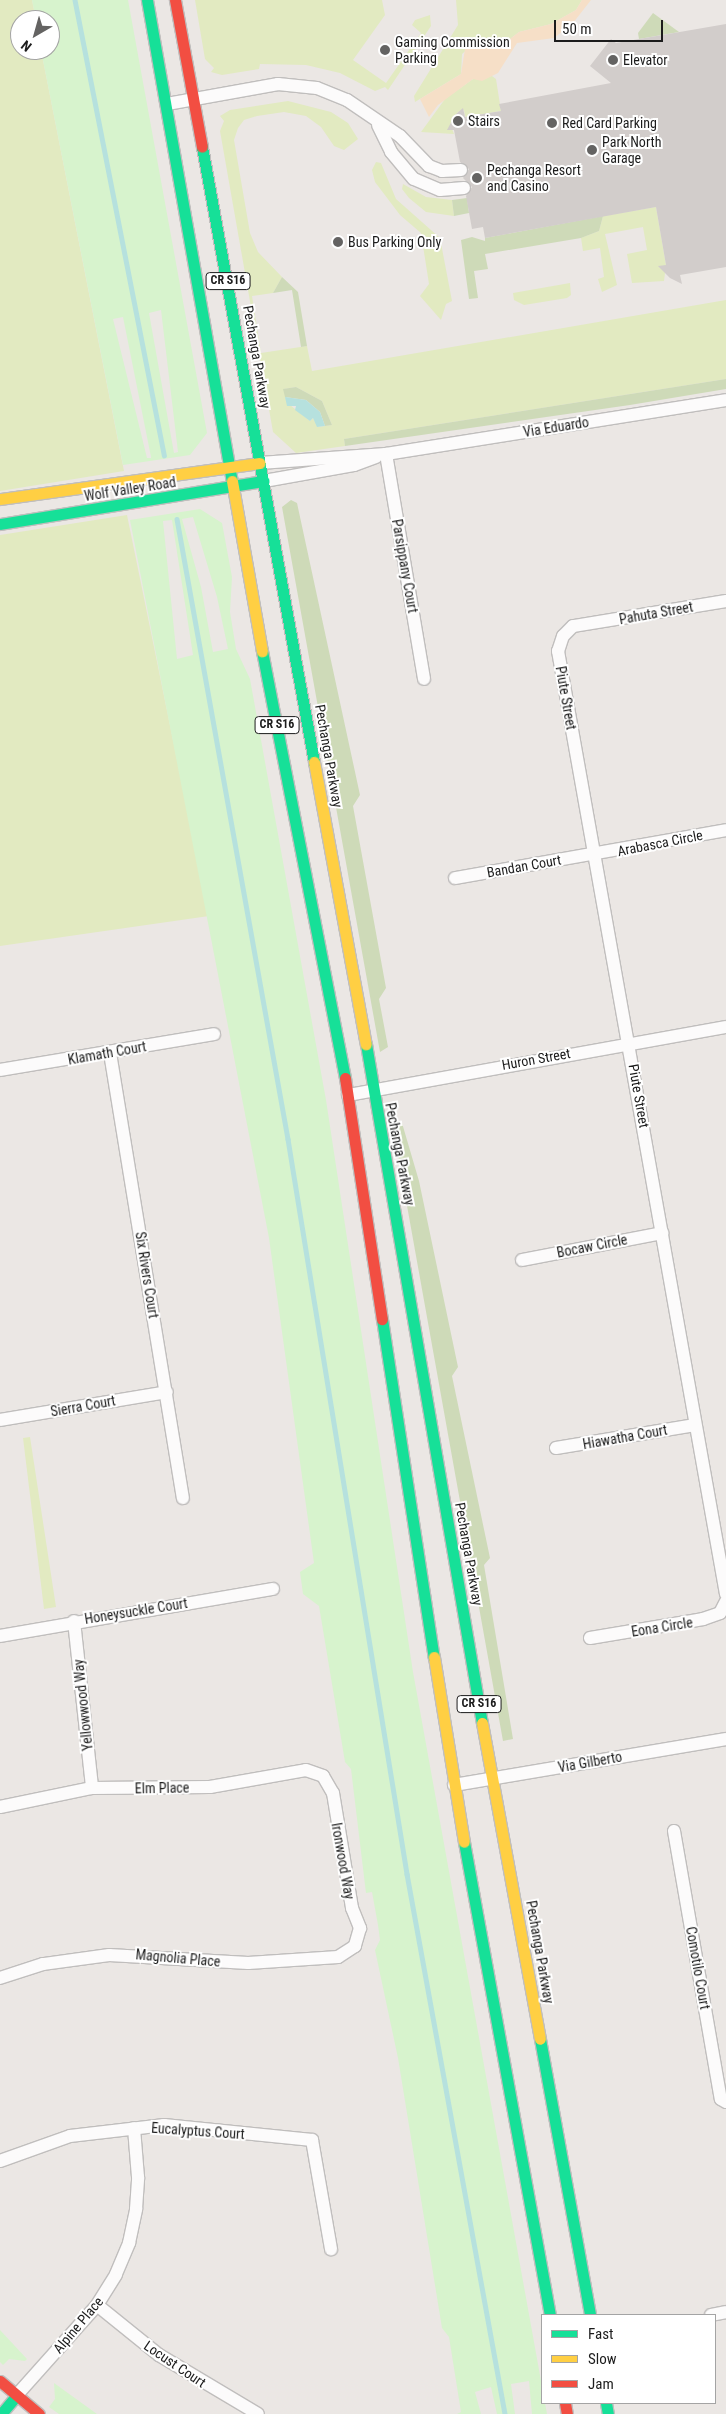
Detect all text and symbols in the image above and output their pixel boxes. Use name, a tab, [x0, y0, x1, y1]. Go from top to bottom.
north arrow	[10, 10, 60, 60]
scale bar	[556, 10, 665, 42]
text: 50 m	[562, 20, 592, 38]
place label: Gaming Commission Parking	[395, 34, 510, 66]
text: N	[18, 37, 35, 55]
marker: Gaming Commission Parking	[379, 44, 391, 56]
place label: Elevator	[623, 52, 668, 68]
marker: Elevator	[607, 54, 619, 66]
place label: Stairs	[468, 113, 500, 129]
marker: Stairs	[452, 115, 464, 127]
place label: Red Card Parking	[562, 115, 657, 131]
marker: Red Card Parking	[546, 117, 558, 129]
place label: Park North Garage	[602, 134, 661, 166]
marker: Park North Garage	[586, 144, 598, 156]
place label: Pechanga Resort and Casino	[487, 162, 581, 194]
marker: Pechanga Resort and Casino	[471, 172, 483, 184]
place label: Bus Parking Only	[348, 234, 441, 250]
marker: Bus Parking Only	[332, 236, 344, 248]
road number: CR S16	[206, 272, 250, 290]
street label: Pechanga Parkway	[240, 304, 274, 410]
street label: Via Eduardo	[522, 414, 590, 440]
street label: Wolf Valley Road	[83, 473, 177, 505]
street label: Parsippany Court	[388, 518, 422, 614]
street label: Pahuta Street	[618, 598, 694, 628]
street label: Piute Street	[552, 665, 580, 731]
street label: Pechanga Parkway	[312, 703, 346, 809]
road number: CR S16	[254, 716, 300, 734]
street label: Arabasca Circle	[616, 826, 704, 860]
street label: Bandan Court	[485, 851, 563, 881]
street label: Klamath Court	[66, 1038, 148, 1068]
street label: Huron Street	[500, 1045, 572, 1073]
street label: Piute Street	[625, 1063, 653, 1129]
street label: Pechanga Parkway	[382, 1101, 418, 1207]
street label: Six Rivers Court	[132, 1231, 162, 1319]
street label: Bocaw Circle	[555, 1231, 629, 1261]
street label: Sierra Court	[49, 1392, 117, 1420]
street label: Hiawatha Court	[581, 1421, 669, 1453]
street label: Pechanga Parkway	[452, 1501, 486, 1607]
street label: Honeysuckle Court	[83, 1595, 189, 1627]
street label: Eona Circle	[630, 1614, 694, 1640]
street label: Yellowwood Way	[70, 1658, 96, 1752]
road number: CR S16	[456, 1695, 502, 1714]
street label: Via Gilberto	[557, 1748, 623, 1776]
street label: Elm Place	[135, 1779, 189, 1797]
street label: Ironwood Way	[328, 1821, 358, 1901]
street label: Pechanga Parkway	[523, 1899, 557, 2005]
street label: Comotilo Court	[682, 1925, 714, 2011]
street label: Magnolia Place	[135, 1946, 221, 1970]
street label: Eucalyptus Court	[151, 2119, 245, 2143]
street label: Alpine Place	[49, 2293, 107, 2357]
legend	[541, 2314, 716, 2404]
text: Fast	[588, 2325, 613, 2343]
street label: Locust Court	[141, 2337, 209, 2391]
text: Slow	[588, 2350, 617, 2368]
text: Jam	[588, 2375, 614, 2393]

